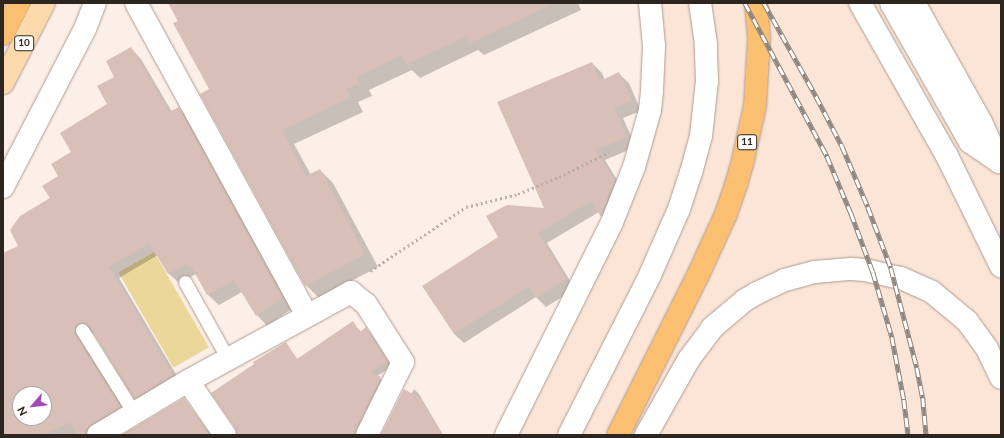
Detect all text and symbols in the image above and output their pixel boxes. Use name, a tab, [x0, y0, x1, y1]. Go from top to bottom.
road number: 10	[14, 35, 34, 51]
road number: 11	[737, 134, 757, 150]
north arrow	[12, 386, 52, 426]
text: N	[14, 405, 30, 418]

